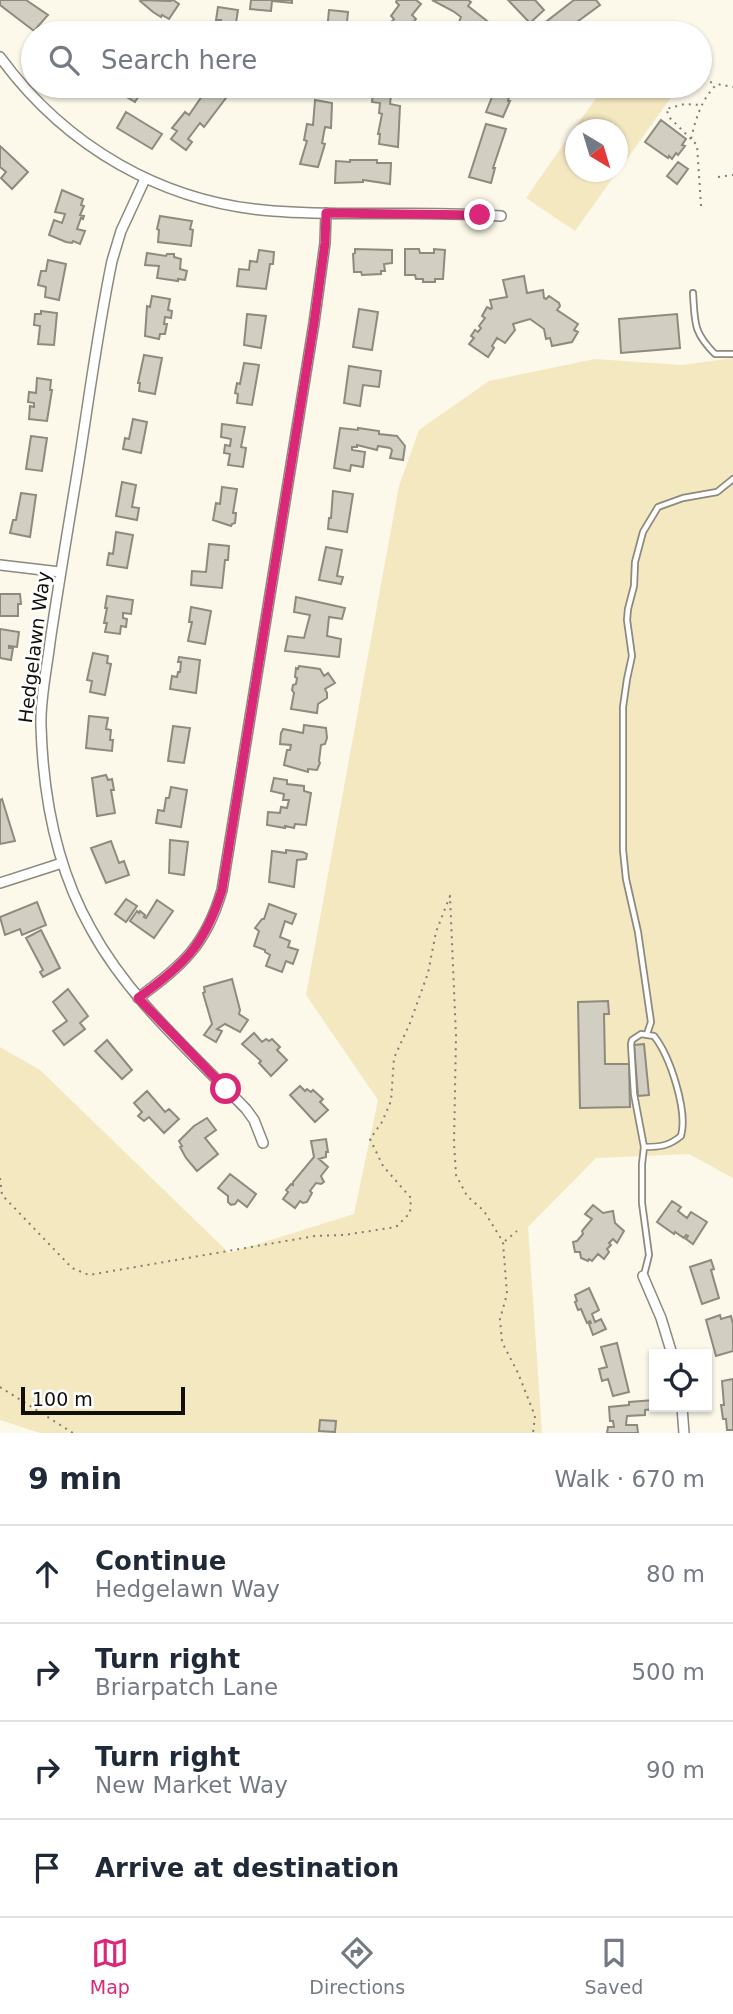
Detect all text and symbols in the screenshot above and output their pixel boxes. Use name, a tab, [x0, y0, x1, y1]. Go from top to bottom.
search box	[21, 21, 712, 98]
icon: search	[45, 41, 83, 79]
text: Search here	[101, 45, 257, 75]
north arrow	[565, 119, 628, 182]
route end	[464, 199, 495, 230]
street label: Hedgelawn Way	[14, 570, 54, 724]
route start	[210, 1073, 241, 1104]
map controls	[649, 1349, 712, 1412]
button: locate	[649, 1349, 712, 1412]
scale bar	[21, 1384, 186, 1416]
text: 100 m	[32, 1388, 93, 1410]
text: 9 min	[28, 1461, 122, 1496]
text: Walk · 670 m	[554, 1466, 705, 1492]
text: Continue	[95, 1546, 226, 1576]
icon: ahead	[28, 1555, 66, 1593]
text: 80 m	[646, 1561, 705, 1587]
text: Hedgelawn Way	[95, 1576, 280, 1602]
text: Turn right	[95, 1644, 240, 1674]
icon: right	[28, 1653, 66, 1691]
text: 500 m	[631, 1659, 705, 1685]
text: Briarpatch Lane	[95, 1674, 278, 1700]
text: Turn right	[95, 1742, 240, 1772]
icon: right	[28, 1751, 66, 1789]
text: 90 m	[646, 1757, 705, 1783]
text: New Market Way	[95, 1772, 288, 1798]
icon: arrive	[28, 1849, 66, 1887]
text: Arrive at destination	[95, 1853, 399, 1883]
tab: Map	[90, 1934, 130, 1998]
tab: Directions	[309, 1934, 405, 1998]
tab: Saved	[585, 1934, 643, 1998]

